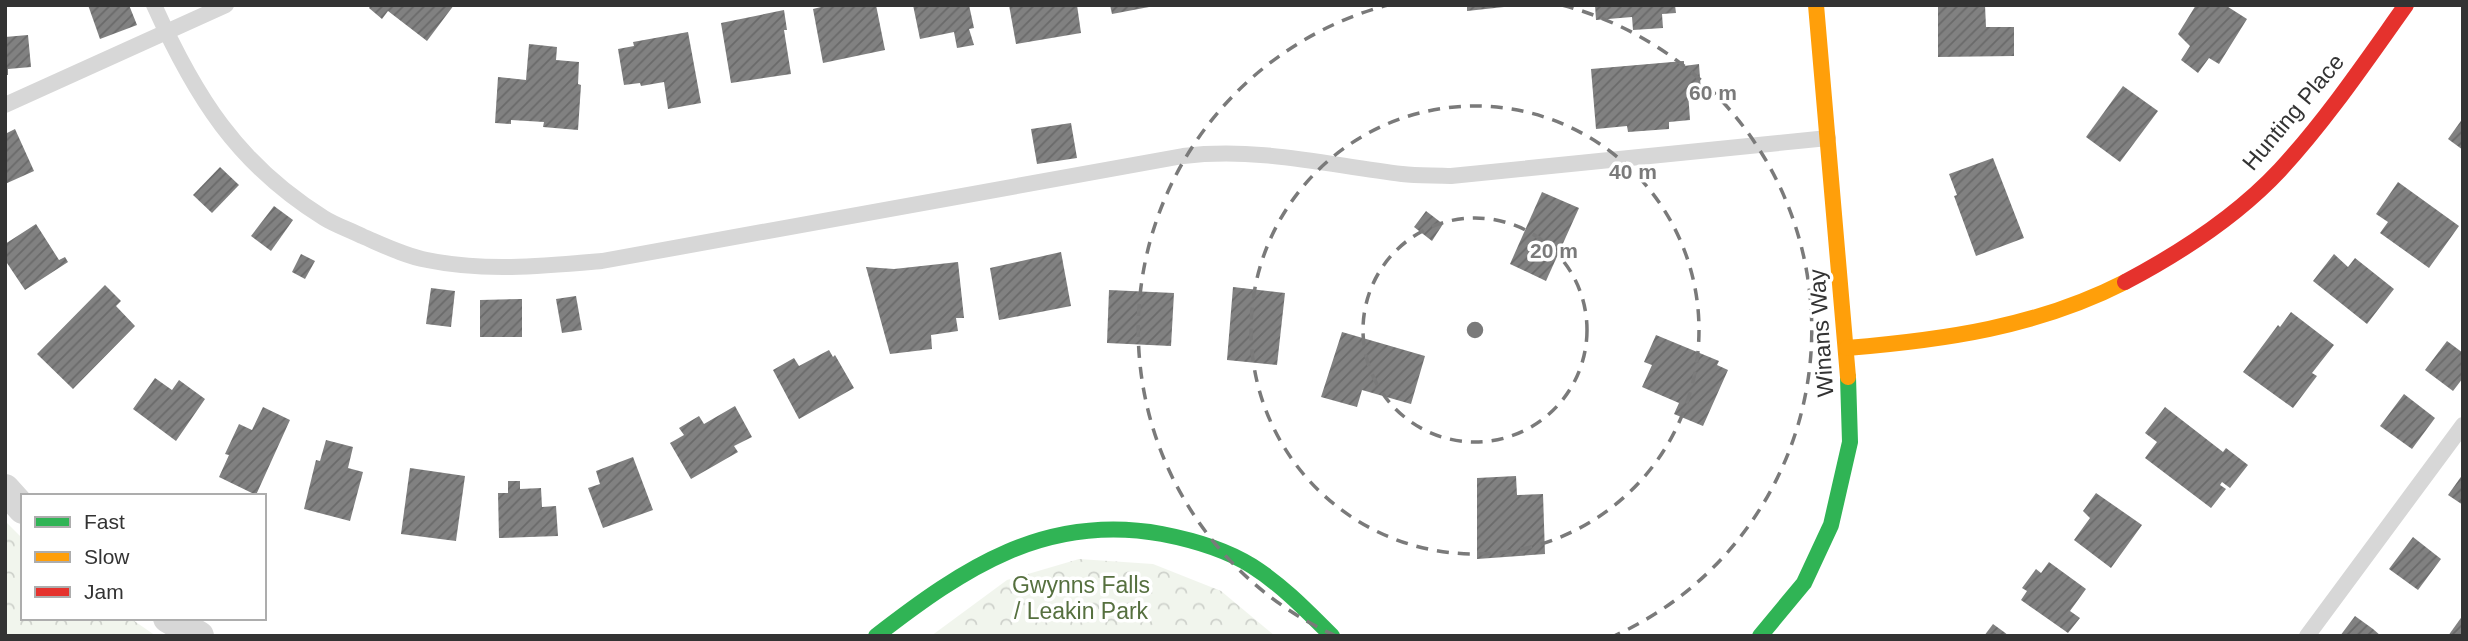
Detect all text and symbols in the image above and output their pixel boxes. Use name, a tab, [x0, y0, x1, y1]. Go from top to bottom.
street label: Hunting Place	[2237, 49, 2349, 175]
text: 60 m	[1689, 81, 1737, 104]
text: 40 m	[1609, 160, 1657, 183]
text: 20 m	[1530, 239, 1578, 262]
street label: Winans Way	[1804, 268, 1838, 398]
centre of rings	[1463, 318, 1487, 342]
legend	[21, 494, 266, 620]
text: Fast	[84, 510, 125, 533]
text: Slow	[84, 545, 130, 568]
park label: Gwynns Falls / Leakin Park	[1012, 572, 1150, 624]
text: Jam	[84, 580, 124, 603]

